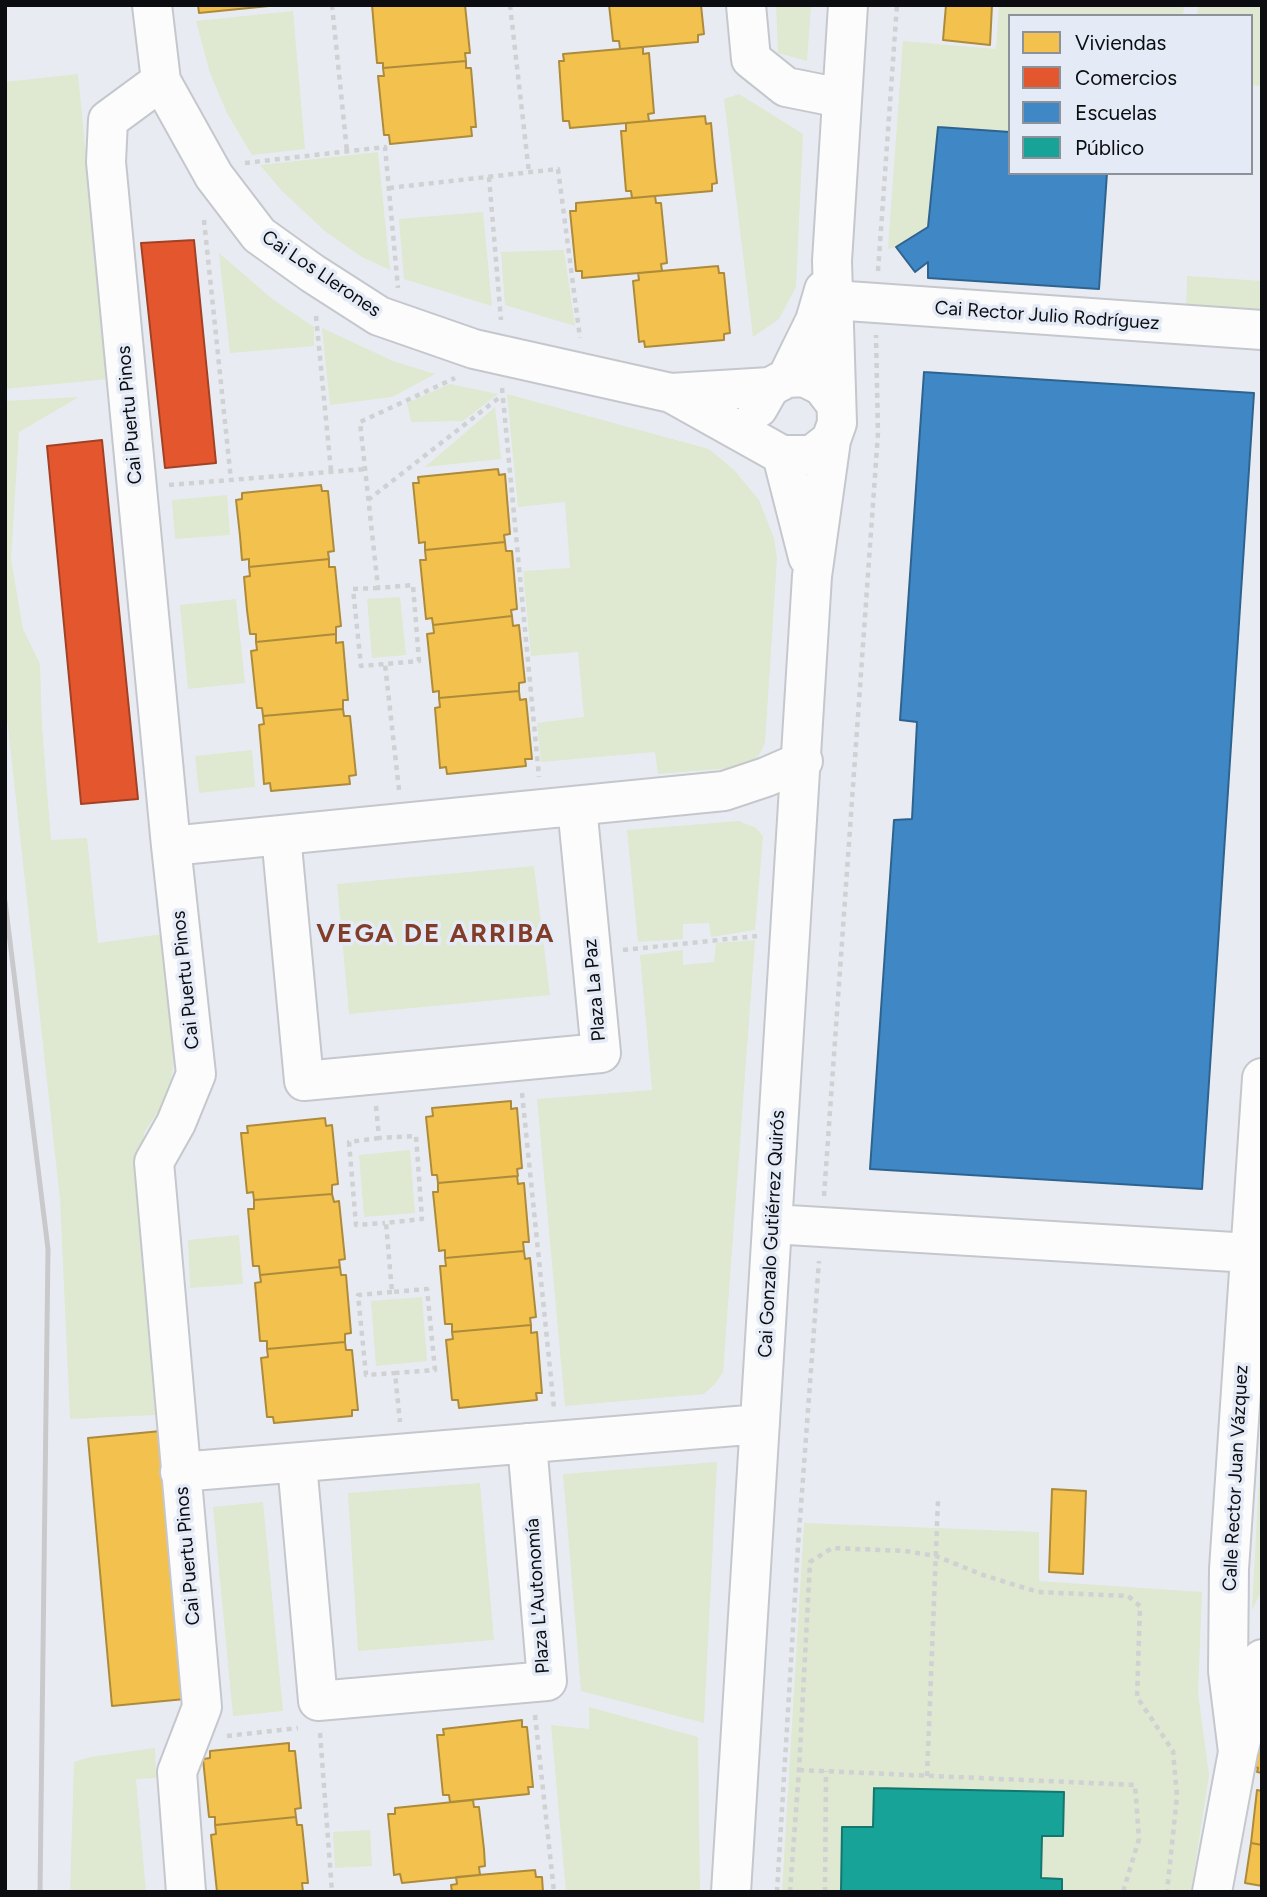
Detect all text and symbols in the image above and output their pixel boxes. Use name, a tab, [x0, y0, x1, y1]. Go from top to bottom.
legend	[1008, 14, 1253, 175]
text: Viviendas	[1075, 30, 1166, 55]
text: Comercios	[1075, 65, 1177, 90]
text: Escuelas	[1075, 100, 1157, 125]
text: Público	[1075, 135, 1144, 160]
street label: Cai Los Llerones	[257, 226, 385, 322]
street label: Cai Rector Julio Rodríguez	[934, 297, 1160, 335]
street label: Cai Puertu Pinos	[113, 345, 147, 485]
street label: Cai Puertu Pinos	[167, 910, 205, 1050]
district label: VEGA DE ARRIBA	[318, 918, 554, 950]
street label: Plaza La Paz	[579, 938, 611, 1042]
street label: Cai Gonzalo Gutiérrez Quirós	[754, 1110, 790, 1358]
street label: Calle Rector Juan Vázquez	[1219, 1364, 1253, 1592]
street label: Cai Puertu Pinos	[171, 1486, 205, 1626]
street label: Plaza L'Autonomía	[521, 1518, 555, 1674]

